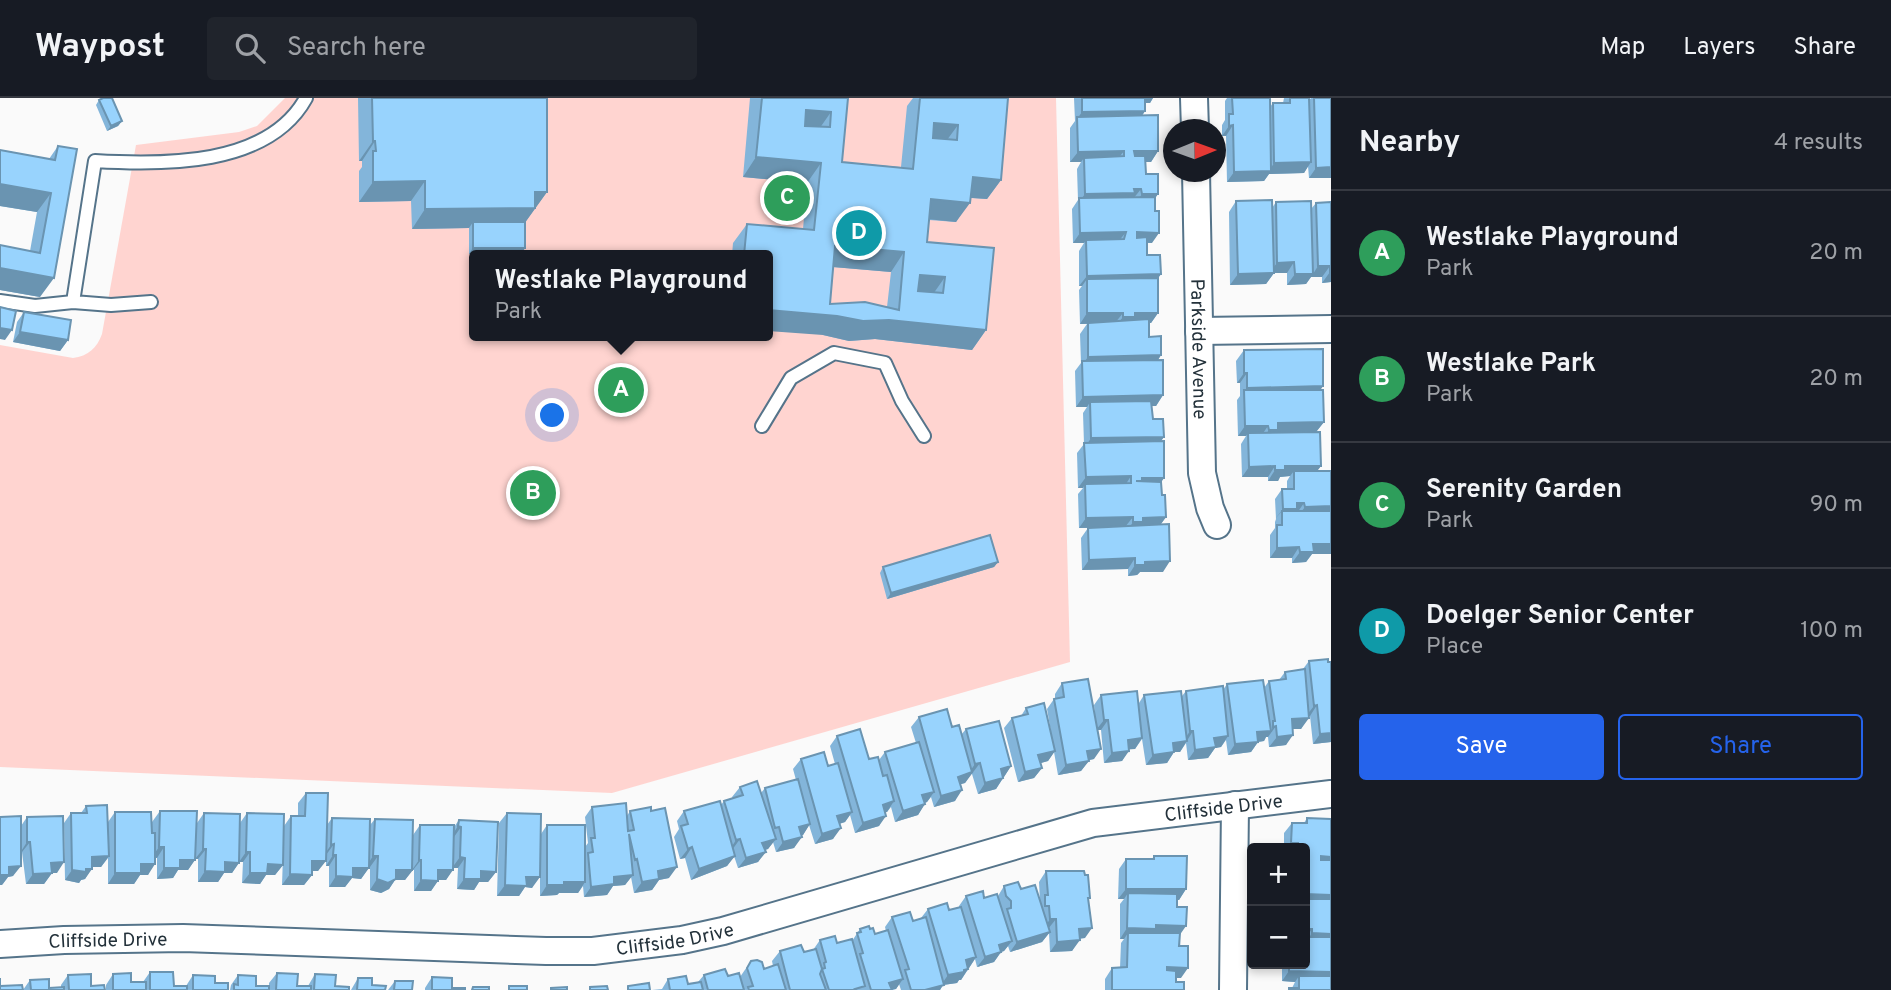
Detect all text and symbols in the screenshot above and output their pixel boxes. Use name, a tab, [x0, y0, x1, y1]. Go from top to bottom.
search box	[207, 17, 697, 80]
text: Waypost	[35, 27, 165, 69]
icon: search	[231, 29, 269, 67]
text: Search here	[287, 32, 426, 65]
text: Map	[1600, 33, 1645, 63]
text: Layers	[1683, 33, 1755, 63]
text: Share	[1793, 33, 1856, 63]
north arrow	[1163, 119, 1226, 182]
text: Nearby	[1359, 125, 1460, 162]
text: 4 results	[1774, 129, 1863, 158]
pin: C	[764, 172, 810, 224]
pin: D	[836, 207, 882, 259]
text: Westlake Playground	[1426, 222, 1679, 255]
text: A	[1374, 239, 1390, 268]
text: 20 m	[1809, 239, 1863, 268]
popup	[469, 250, 773, 341]
text: Park	[1426, 255, 1473, 284]
text: Westlake Playground	[495, 265, 747, 298]
street label: Parkside Avenue	[1184, 278, 1211, 420]
text: Park	[495, 298, 542, 327]
text: Westlake Park	[1426, 348, 1596, 381]
pin: A	[598, 364, 644, 416]
text: B	[1374, 365, 1390, 394]
text: 20 m	[1809, 365, 1863, 394]
text: Park	[1426, 381, 1473, 410]
your location	[535, 398, 569, 432]
pin: B	[510, 467, 556, 519]
text: Serenity Garden	[1426, 474, 1622, 507]
text: C	[1375, 491, 1389, 520]
text: 90 m	[1810, 491, 1863, 520]
text: Park	[1426, 507, 1473, 536]
text: Doelger Senior Center	[1426, 600, 1694, 633]
text: D	[1374, 617, 1390, 646]
text: 100 m	[1800, 617, 1863, 646]
text: Place	[1426, 633, 1483, 662]
button: Save	[1359, 714, 1604, 780]
button: Share	[1618, 714, 1863, 780]
street label: Cliffside Drive	[1163, 790, 1284, 828]
map controls	[1247, 843, 1310, 969]
button: +	[1247, 843, 1310, 906]
button: −	[1247, 906, 1310, 969]
street label: Cliffside Drive	[615, 918, 737, 962]
street label: Cliffside Drive	[48, 928, 168, 955]

